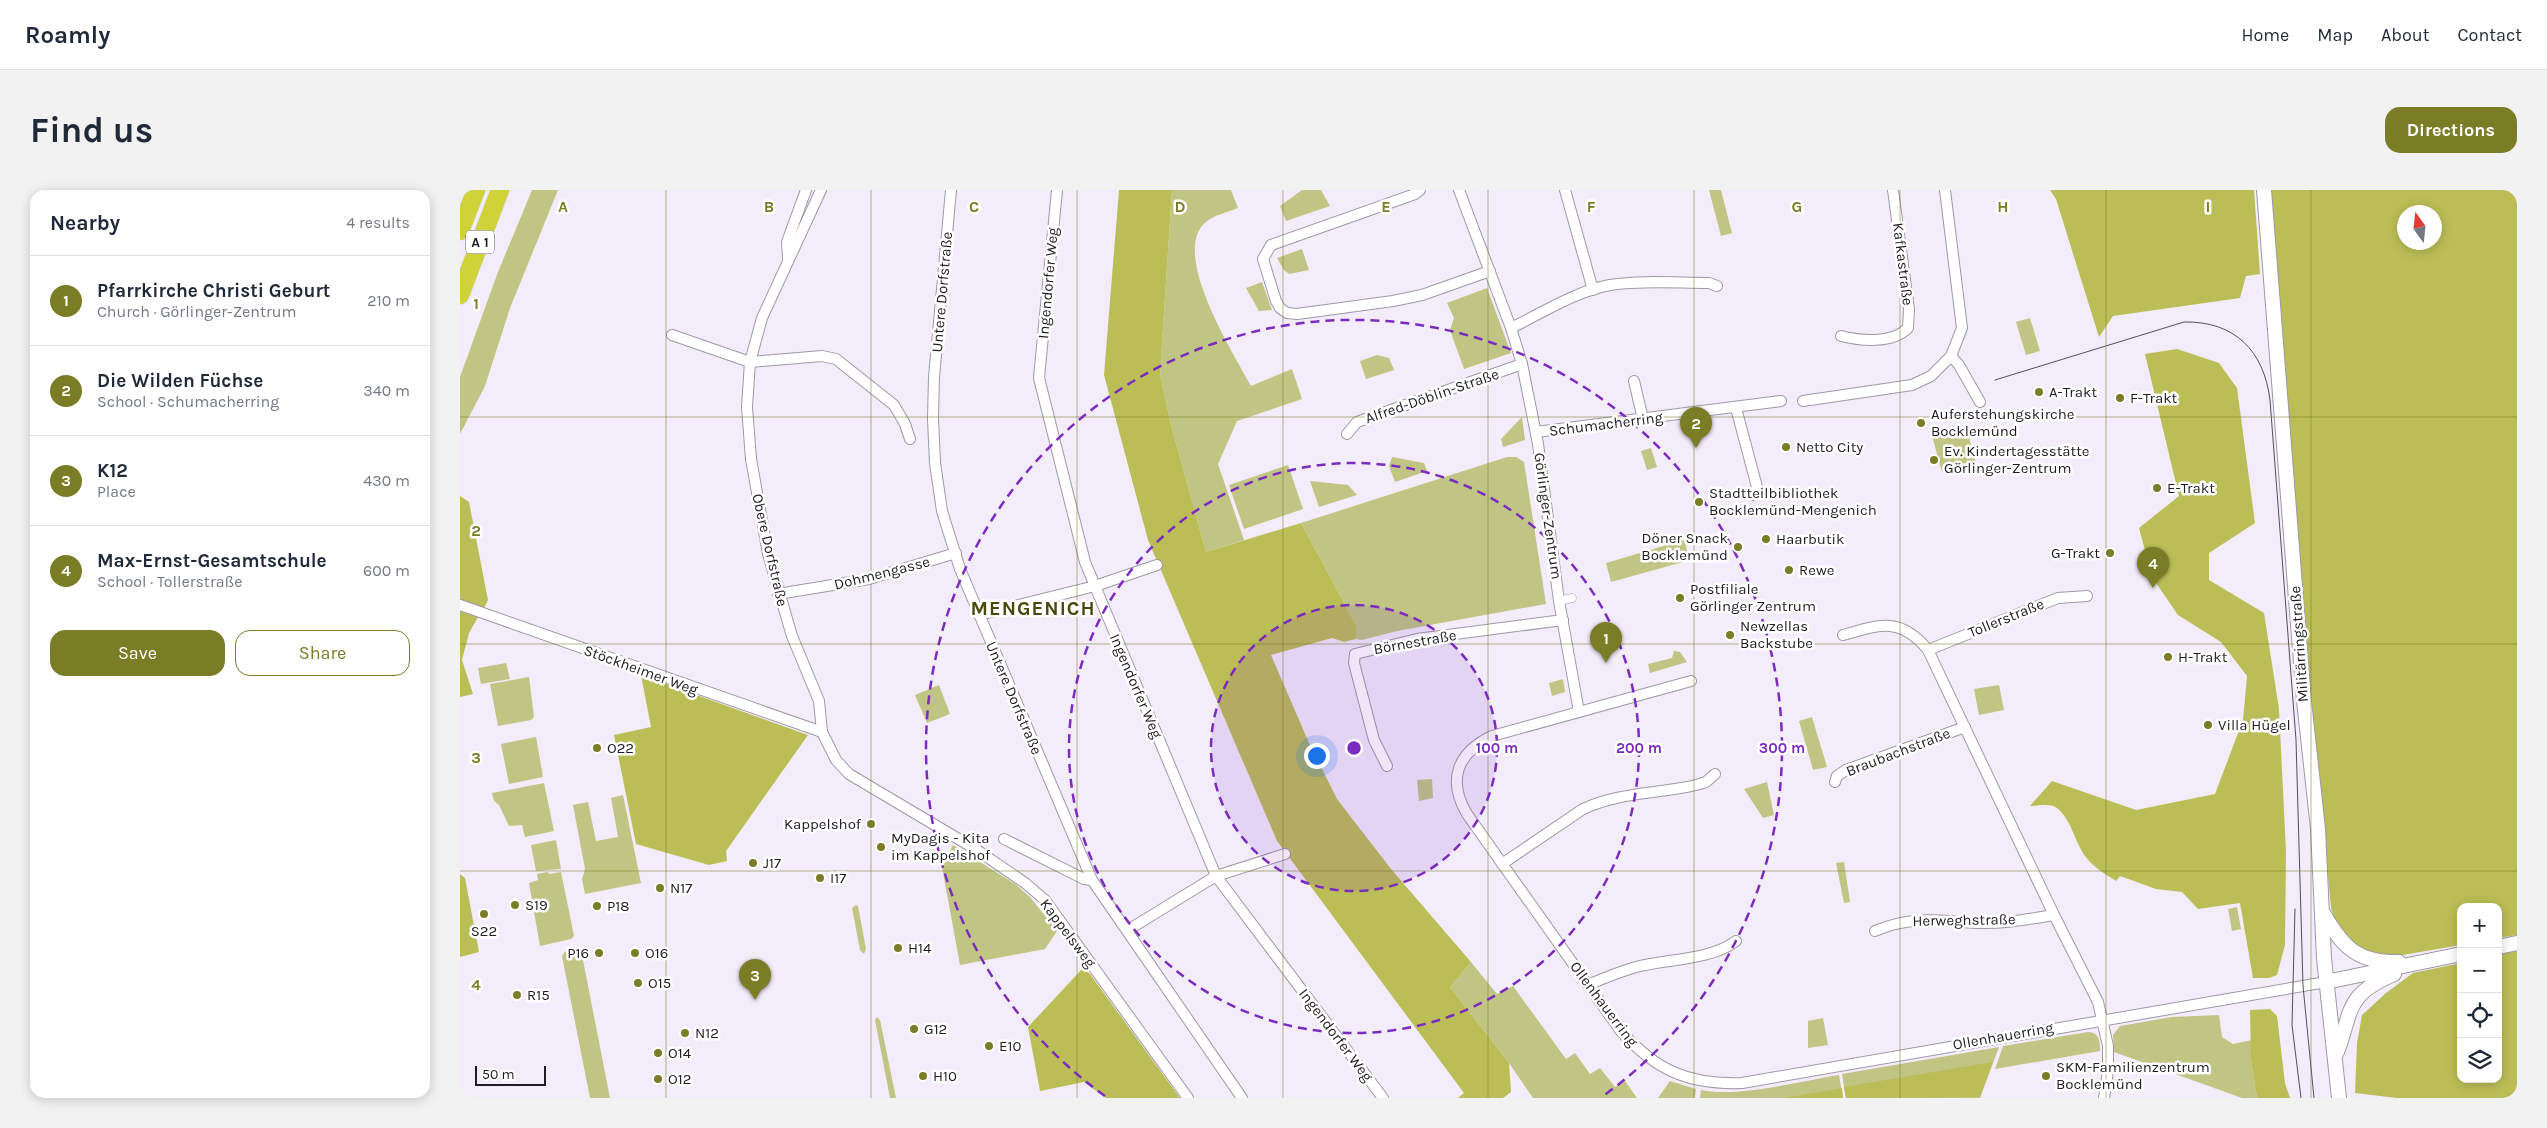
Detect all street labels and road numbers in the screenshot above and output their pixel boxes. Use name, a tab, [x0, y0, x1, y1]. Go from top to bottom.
street label: Kafkastraße	[1889, 222, 1917, 306]
street label: Ingendorfer Weg	[1034, 226, 1062, 340]
road number: A 1	[466, 231, 494, 254]
street label: Untere Dorfstraße	[928, 231, 956, 353]
street label: Alfred-Döblin-Straße	[1363, 365, 1501, 427]
street label: Schumacherring	[1548, 408, 1664, 440]
street label: Görlinger-Zentrum	[1530, 452, 1566, 580]
street label: Obere Dorfstraße	[748, 492, 792, 608]
street label: Dohmengasse	[832, 552, 932, 594]
street label: Militärringstraße	[2286, 585, 2312, 703]
street label: Tollerstraße	[1965, 595, 2047, 641]
street label: Börnestraße	[1372, 626, 1458, 658]
street label: Ingendorfer Weg	[1106, 631, 1166, 742]
street label: Untere Dorfstraße	[982, 639, 1046, 757]
street label: Stöckheimer Weg	[581, 641, 701, 699]
street label: Braubachstraße	[1843, 724, 1953, 780]
street label: Kappelsweg	[1036, 895, 1100, 971]
street label: Herweghstraße	[1912, 910, 2016, 930]
street label: Ollenhauerring	[1566, 958, 1642, 1050]
street label: Ingendorfer Weg	[1295, 985, 1377, 1086]
street label: Ollenhauerring	[1951, 1018, 2055, 1054]

